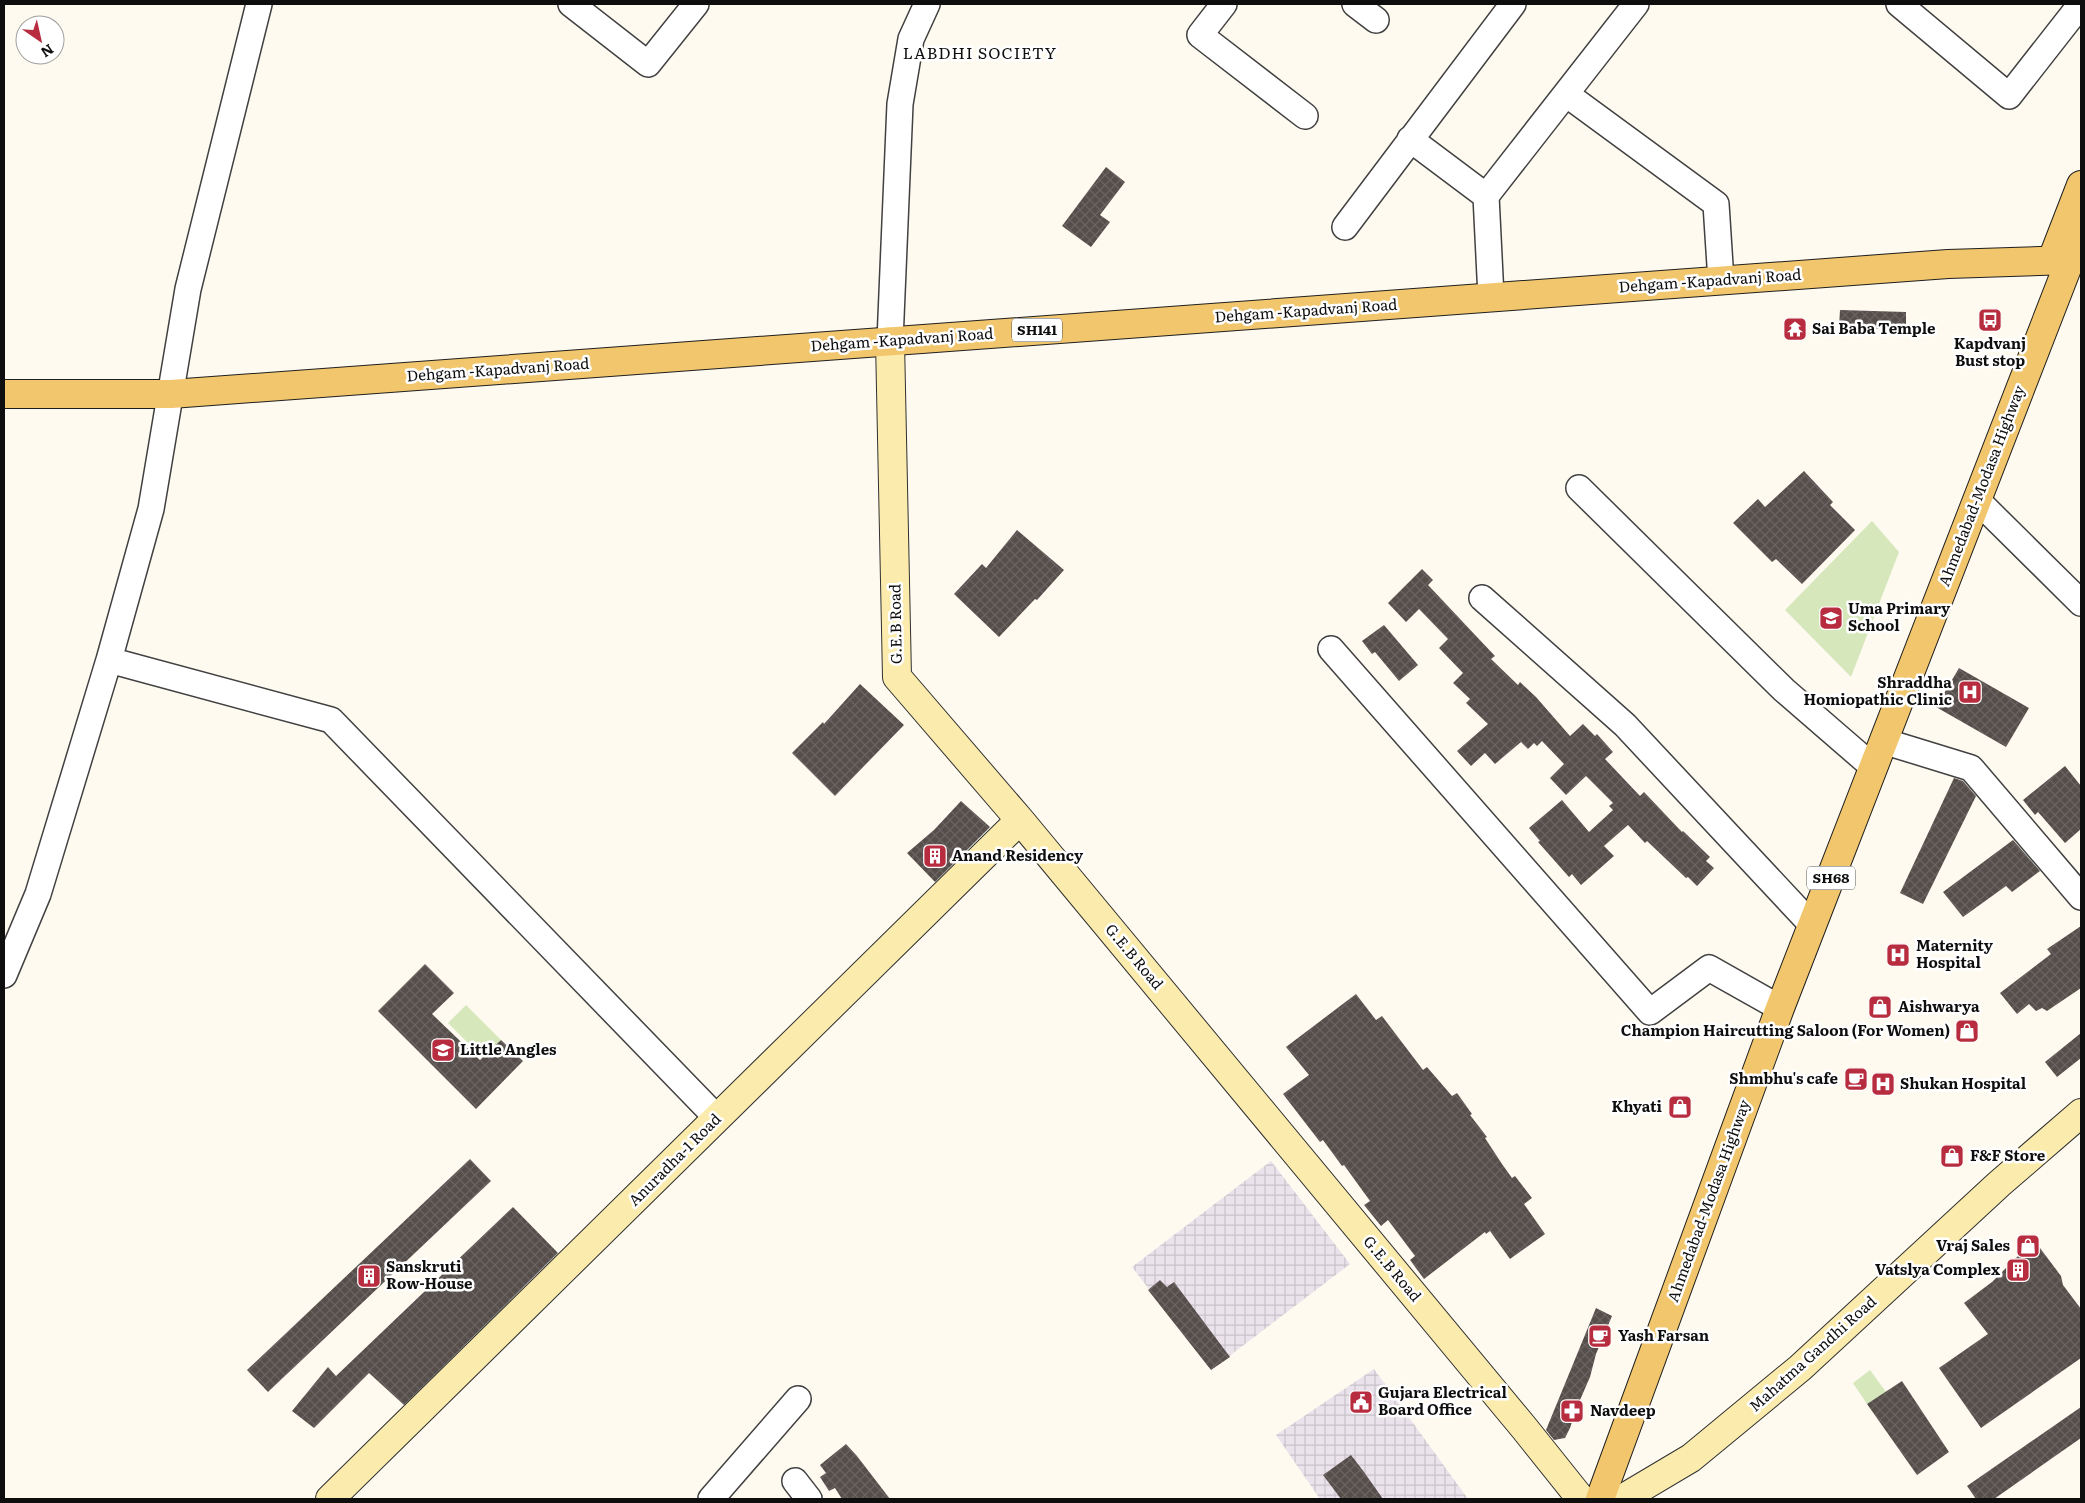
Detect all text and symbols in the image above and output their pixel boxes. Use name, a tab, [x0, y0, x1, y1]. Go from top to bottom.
north arrow	[15, 15, 65, 65]
text: N	[37, 40, 58, 63]
district label: LABDHI SOCIETY	[903, 40, 1057, 64]
street label: Dehgam -Kapadvanj Road	[1618, 262, 1802, 297]
street label: Dehgam -Kapadvanj Road	[1214, 292, 1398, 327]
bus stop icon: Kapdvanj Bust stop	[1977, 307, 2003, 333]
temple icon: Sai Baba Temple	[1782, 316, 1808, 342]
place label: Sai Baba Temple	[1812, 316, 1936, 339]
road number: SH141	[1012, 318, 1062, 342]
street label: Dehgam -Kapadvanj Road	[810, 321, 994, 356]
place label: Kapdvanj Bust stop	[1954, 331, 2026, 371]
street label: Dehgam -Kapadvanj Road	[406, 351, 590, 386]
street label: Ahmedabad-Modasa Highway	[1932, 381, 2030, 589]
street label: G.E.B Road	[882, 584, 907, 664]
place label: Uma Primary School	[1848, 596, 1951, 636]
school or university icon: Uma Primary School	[1818, 605, 1844, 631]
place label: Shraddha Homiopathic Clinic	[1804, 670, 1952, 710]
hospital icon: Shraddha Homiopathic Clinic	[1957, 679, 1983, 705]
building icon: Anand Residency	[922, 843, 948, 869]
place label: Anand Residency	[952, 843, 1084, 866]
road number: SH68	[1807, 866, 1855, 890]
street label: G.E.B Road	[1101, 918, 1170, 994]
place label: Maternity Hospital	[1916, 933, 1994, 973]
hospital icon: Maternity Hospital	[1885, 942, 1911, 968]
shop icon: Aishwarya	[1867, 994, 1893, 1020]
place label: Aishwarya	[1898, 994, 1980, 1017]
place label: Champion Haircutting Saloon (For Women)	[1621, 1018, 1950, 1041]
shop icon: Champion Haircutting Saloon (For Women)	[1954, 1018, 1980, 1044]
school or university icon: Little Angles	[430, 1037, 456, 1063]
place label: Little Angles	[460, 1037, 557, 1060]
place label: Shmbhu's cafe	[1729, 1066, 1838, 1089]
cafe icon: Shmbhu's cafe	[1843, 1066, 1869, 1092]
hospital icon: Shukan Hospital	[1870, 1071, 1896, 1097]
place label: Shukan Hospital	[1900, 1071, 2027, 1094]
place label: Khyati	[1611, 1094, 1663, 1117]
shop icon: Khyati	[1667, 1094, 1693, 1120]
street label: Ahmedabad-Modasa Highway	[1660, 1096, 1755, 1305]
street label: Anuradha-1 Road	[622, 1107, 726, 1211]
shop icon: F&F Store	[1939, 1143, 1965, 1169]
place label: F&F Store	[1970, 1143, 2046, 1166]
street label: G.E.B Road	[1359, 1230, 1428, 1306]
place label: Vraj Sales	[1936, 1233, 2011, 1256]
shop icon: Vraj Sales	[2015, 1233, 2041, 1259]
place label: Sanskruti Row-House	[386, 1254, 473, 1294]
place label: Vatslya Complex	[1875, 1257, 2000, 1280]
building icon: Vatslya Complex	[2005, 1257, 2031, 1283]
building icon: Sanskruti Row-House	[356, 1263, 382, 1289]
street label: Mahatma Gandhi Road	[1743, 1289, 1881, 1416]
cafe icon: Yash Farsan	[1587, 1323, 1613, 1349]
place label: Yash Farsan	[1618, 1323, 1710, 1346]
place label: Gujara Electrical Board Office	[1378, 1380, 1507, 1420]
public building icon: Gujara Electrical Board Office	[1348, 1389, 1374, 1415]
pharmacy icon: Navdeep	[1559, 1398, 1585, 1424]
place label: Navdeep	[1590, 1398, 1656, 1421]

